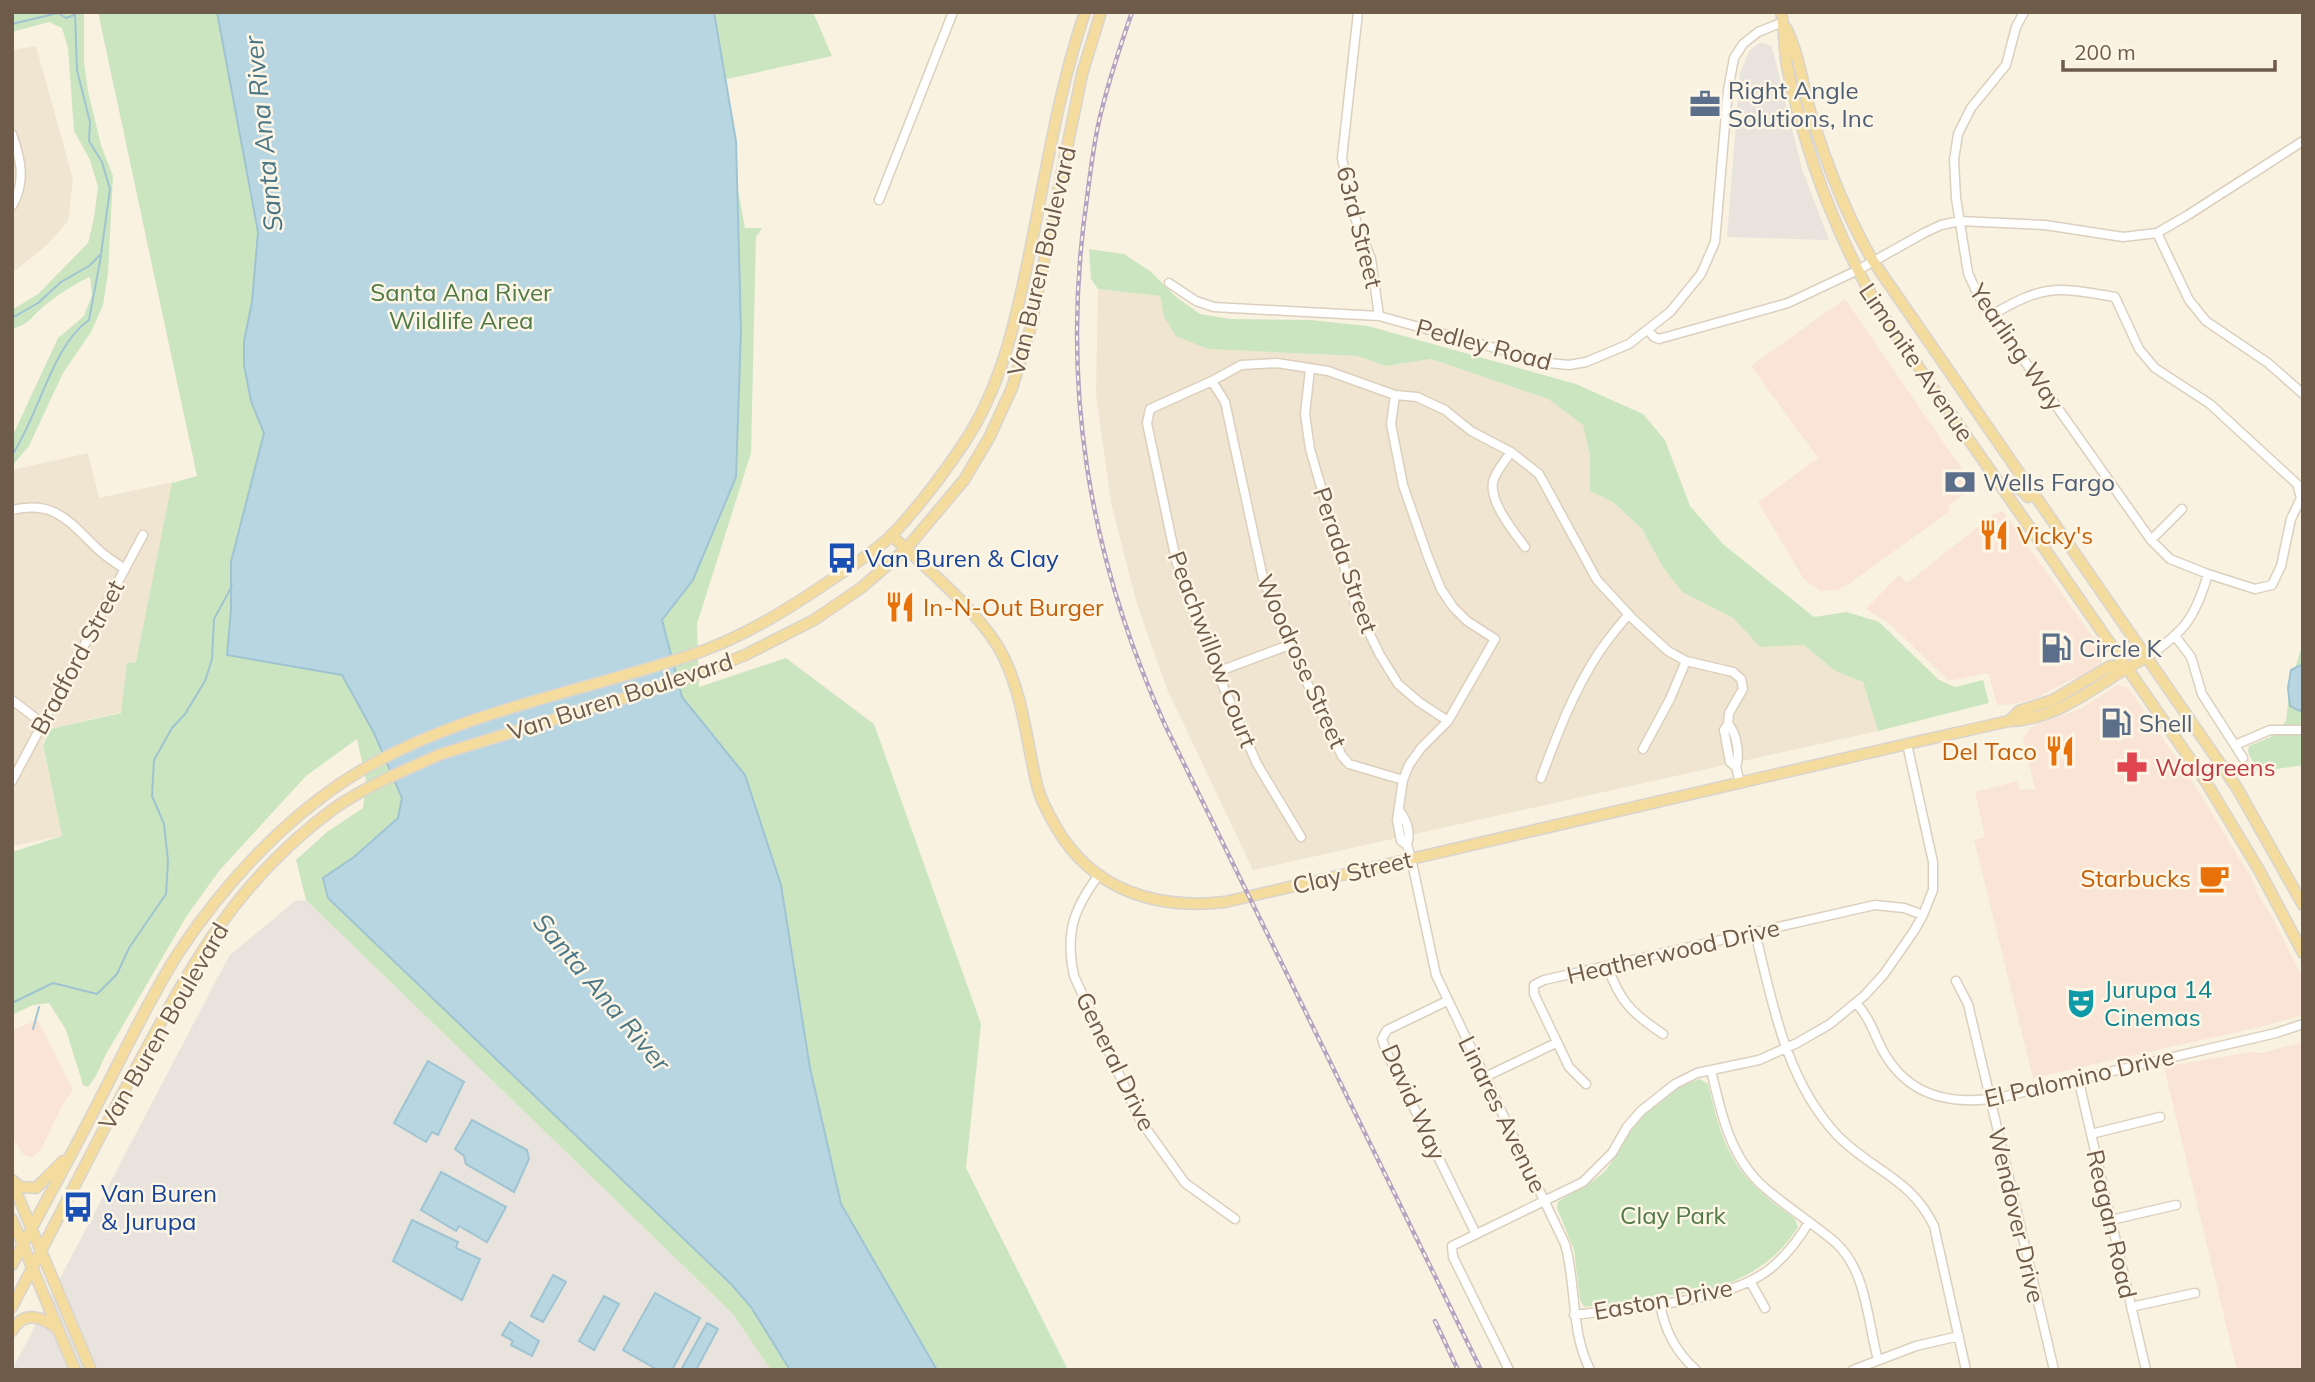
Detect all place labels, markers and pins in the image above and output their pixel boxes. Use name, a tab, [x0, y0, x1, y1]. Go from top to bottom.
place label: Right Angle Solutions, Inc	[1728, 75, 1874, 133]
office icon: Right Angle Solutions, Inc	[1688, 87, 1722, 121]
bank icon: Wells Fargo	[1943, 465, 1977, 499]
place label: Wells Fargo	[1983, 467, 2115, 497]
restaurant icon: Vicky's	[1977, 518, 2011, 552]
place label: Vicky's	[2017, 520, 2093, 550]
bus stop icon: Van Buren & Clay	[825, 541, 859, 575]
place label: Van Buren & Clay	[865, 543, 1059, 573]
restaurant icon: In-N-Out Burger	[883, 590, 917, 624]
place label: In-N-Out Burger	[923, 592, 1104, 622]
fuel station icon: Circle K	[2039, 631, 2073, 665]
place label: Circle K	[2079, 633, 2163, 663]
fuel station icon: Shell	[2099, 706, 2133, 740]
place label: Shell	[2139, 708, 2193, 738]
restaurant icon: Del Taco	[2043, 734, 2077, 768]
place label: Del Taco	[1942, 736, 2037, 766]
pharmacy icon: Walgreens	[2115, 750, 2149, 784]
place label: Walgreens	[2155, 752, 2276, 782]
cafe icon: Starbucks	[2197, 861, 2231, 895]
place label: Starbucks	[2080, 863, 2191, 893]
place label: Jurupa 14 Cinemas	[2104, 974, 2212, 1032]
theatre icon: Jurupa 14 Cinemas	[2064, 986, 2098, 1020]
place label: Van Buren & Jurupa	[101, 1178, 217, 1236]
bus stop icon: Van Buren & Jurupa	[61, 1190, 95, 1224]

